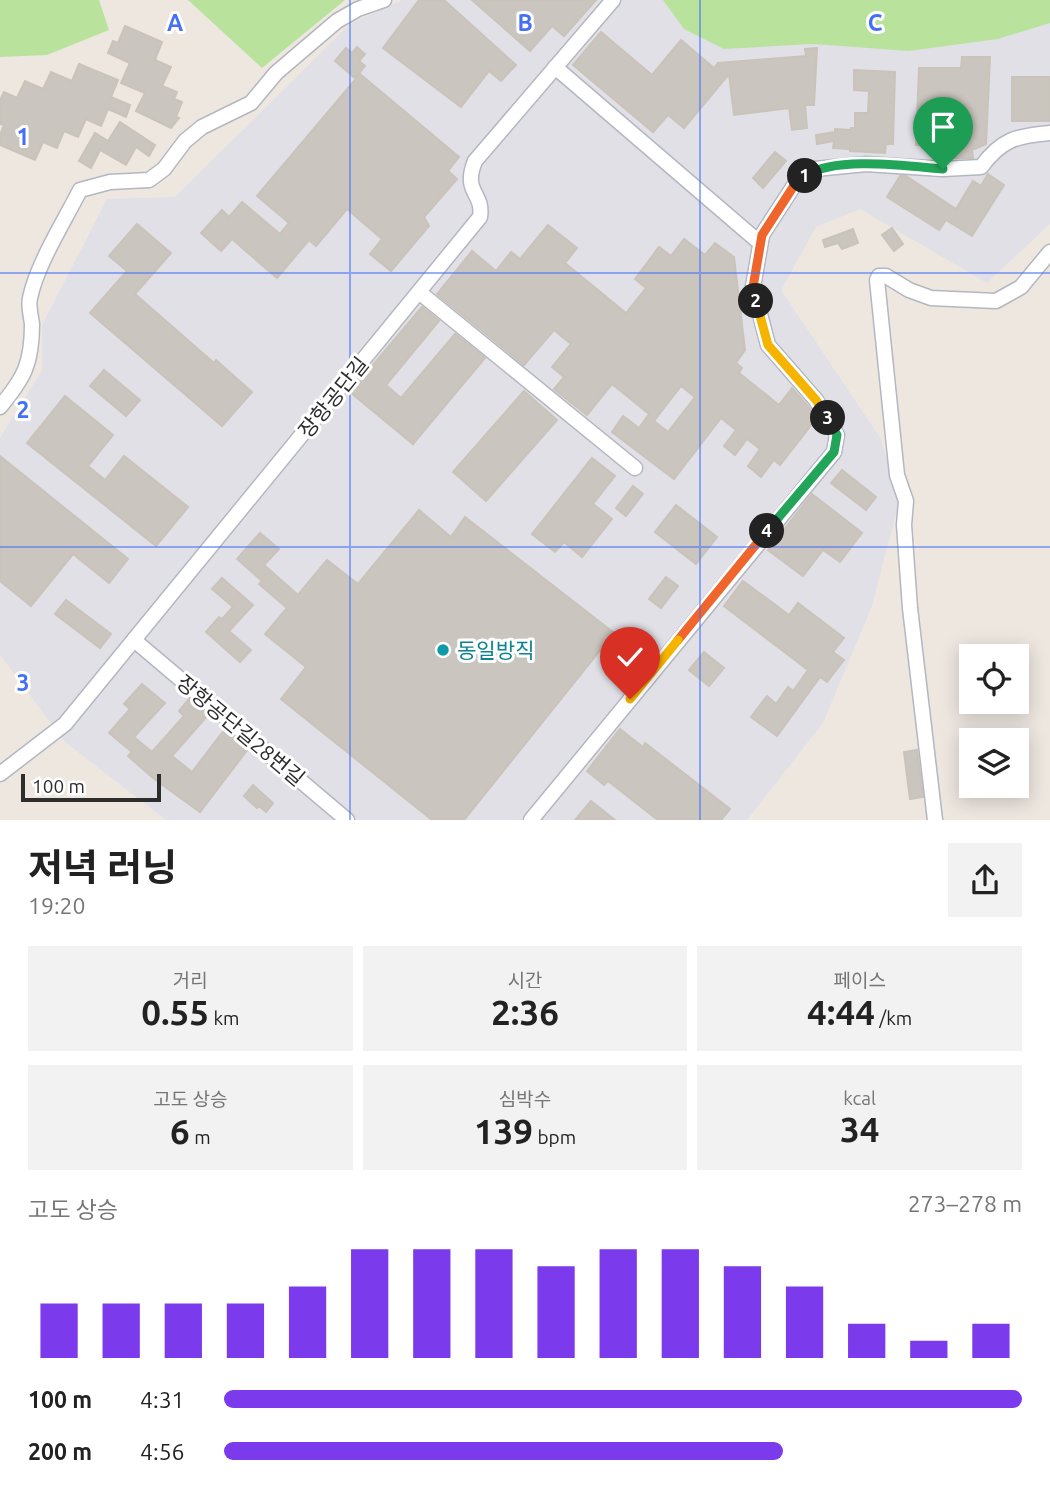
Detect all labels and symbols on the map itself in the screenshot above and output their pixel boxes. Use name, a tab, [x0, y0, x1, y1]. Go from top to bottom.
text: A	[167, 10, 183, 35]
text: B	[517, 10, 533, 35]
text: C	[868, 10, 883, 35]
pin	[913, 97, 973, 169]
text: 1	[17, 124, 29, 149]
pin: 1	[788, 158, 822, 194]
pin: 2	[738, 284, 774, 318]
street label: 장항공단길	[293, 352, 373, 442]
text: 2	[17, 397, 29, 422]
pin: 3	[810, 400, 846, 436]
pin: 4	[750, 514, 784, 548]
pin	[600, 627, 660, 699]
place label: 동일방직	[457, 638, 534, 662]
marker: 동일방직	[435, 642, 451, 658]
text: 3	[17, 670, 29, 695]
street label: 장항공단길28번길	[172, 670, 310, 790]
scale bar	[21, 771, 161, 803]

